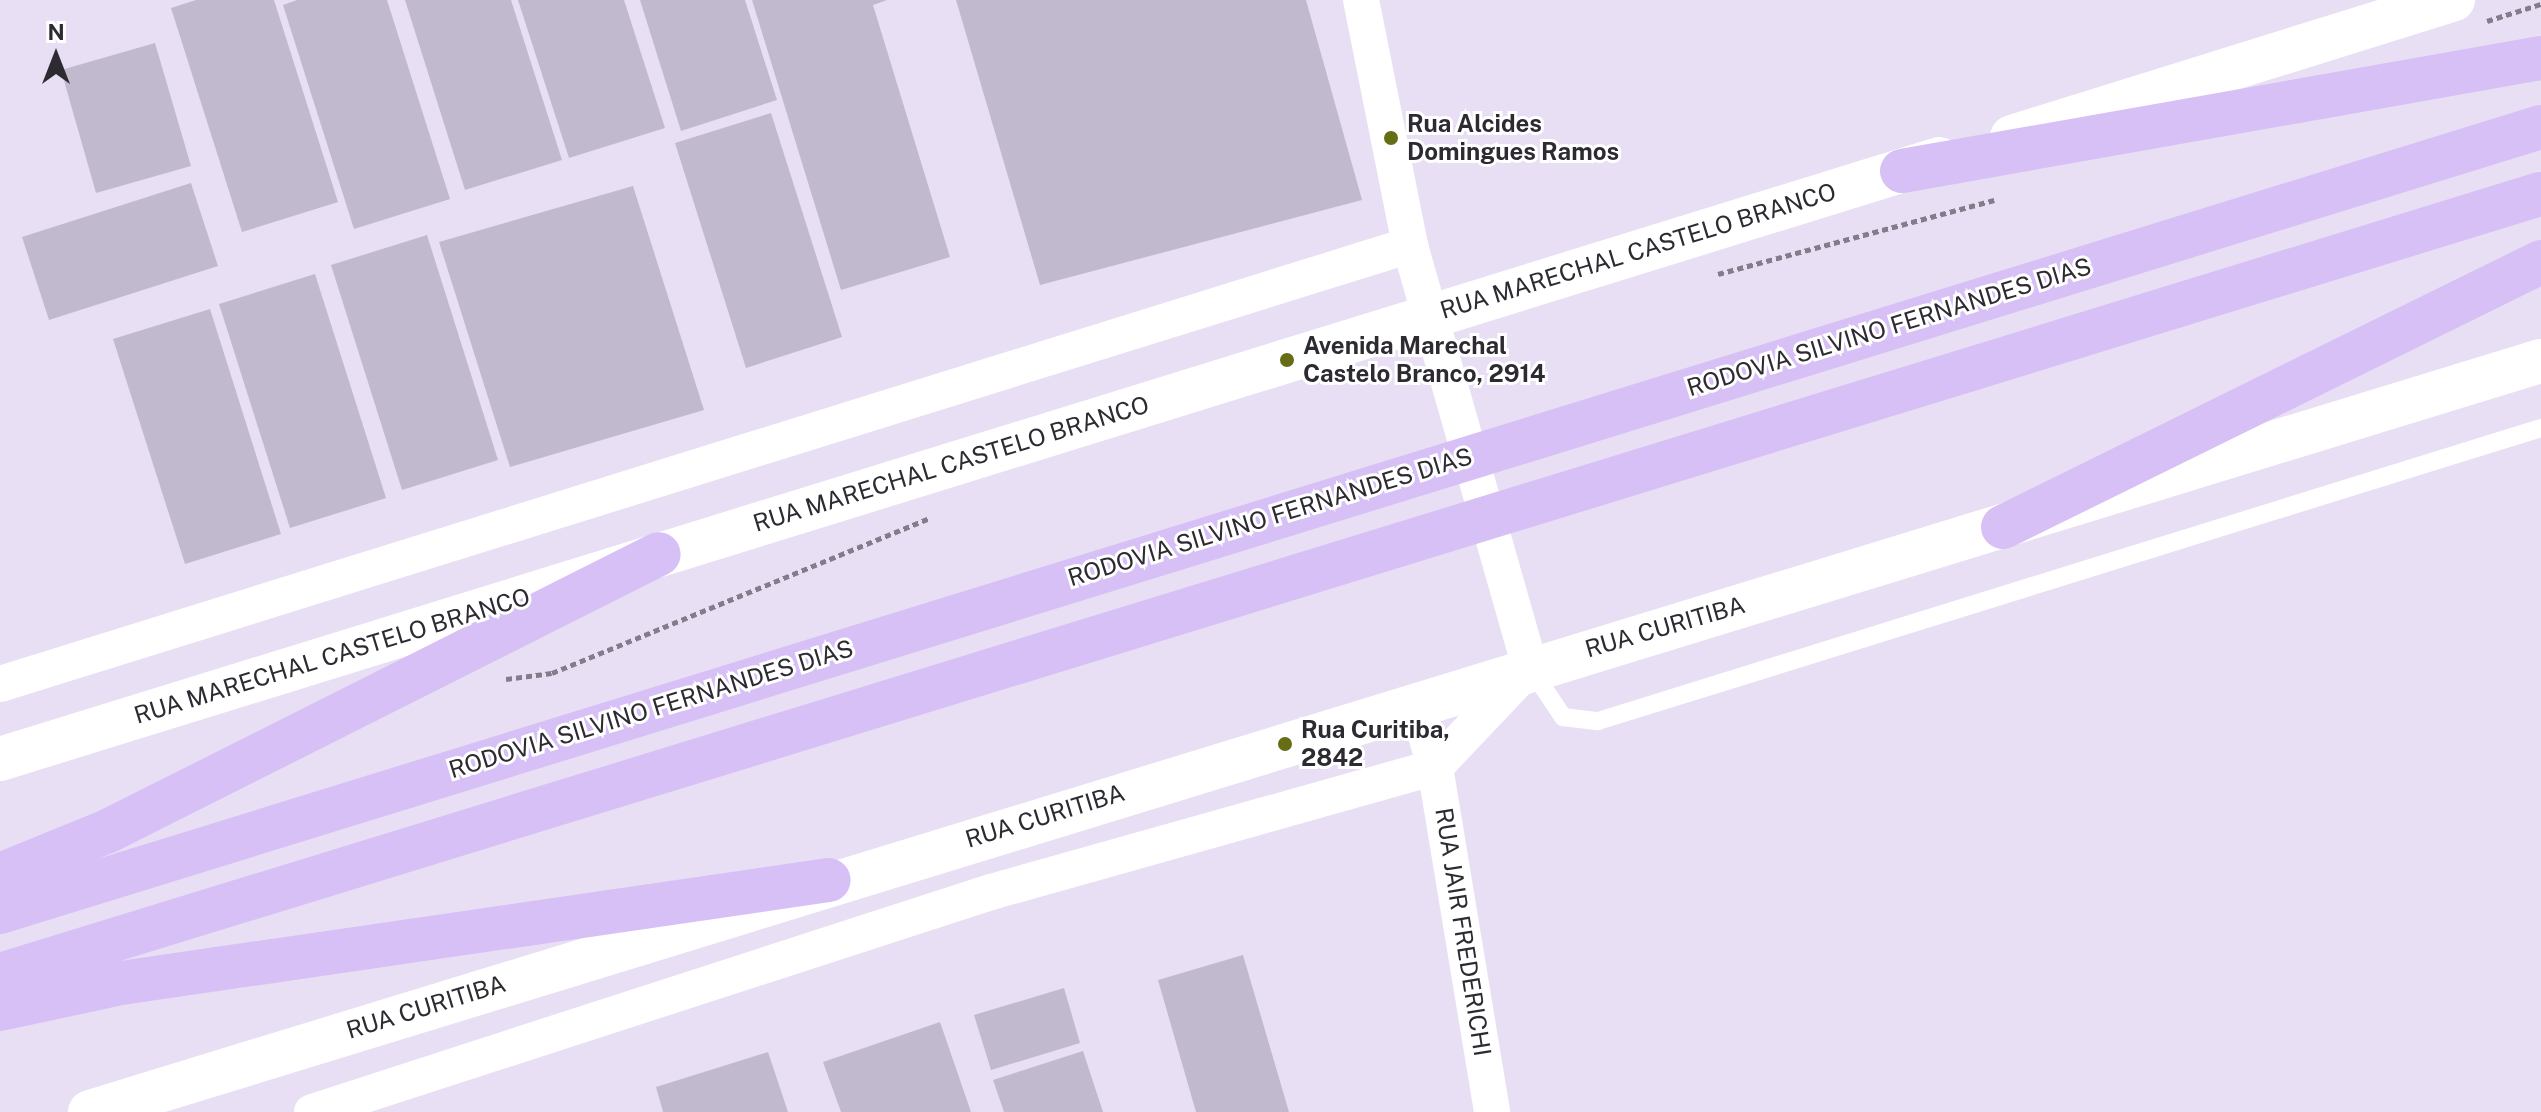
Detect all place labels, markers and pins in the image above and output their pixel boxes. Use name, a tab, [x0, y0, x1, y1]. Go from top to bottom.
place label: Rua Alcides Domingues Ramos	[1407, 110, 1619, 166]
marker: Rua Alcides Domingues Ramos	[1382, 129, 1400, 147]
place label: Avenida Marechal Castelo Branco, 2914	[1303, 332, 1546, 388]
marker: Avenida Marechal Castelo Branco, 2914	[1278, 351, 1296, 369]
place label: Rua Curitiba, 2842	[1301, 716, 1450, 772]
marker: Rua Curitiba, 2842	[1276, 735, 1294, 753]

